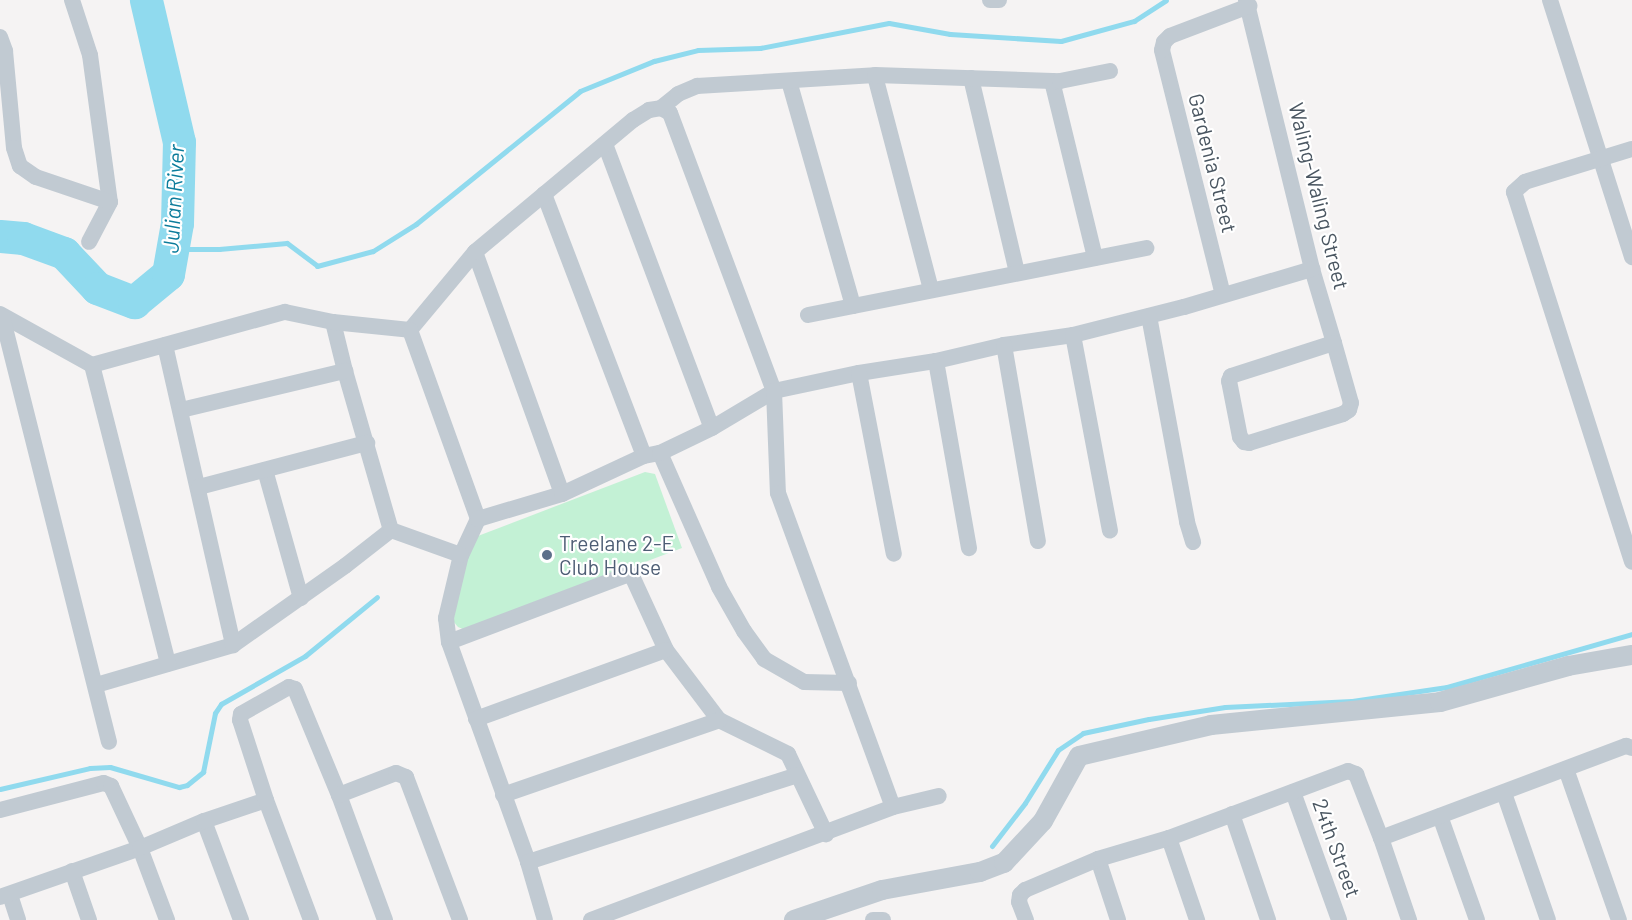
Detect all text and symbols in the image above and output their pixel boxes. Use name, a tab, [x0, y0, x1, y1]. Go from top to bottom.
street label: Gardenia Street	[1184, 91, 1242, 235]
street label: Waling-Waling Street	[1284, 100, 1354, 292]
water label: Julian River	[157, 144, 189, 254]
place label: Treelane 2-E Club House	[559, 530, 674, 580]
marker: Treelane 2-E Club House	[540, 548, 554, 562]
street label: 24th Street	[1307, 795, 1367, 901]

